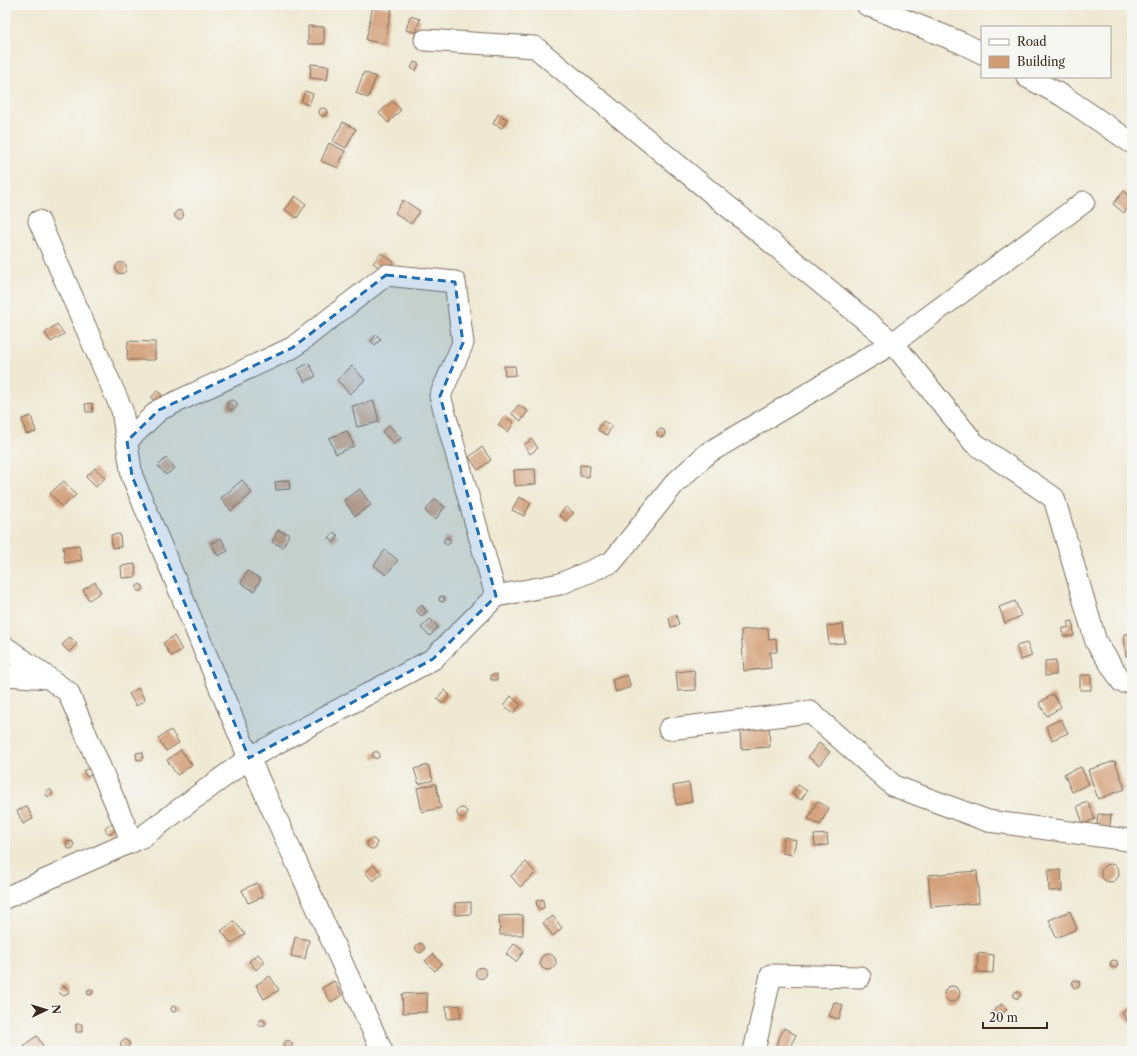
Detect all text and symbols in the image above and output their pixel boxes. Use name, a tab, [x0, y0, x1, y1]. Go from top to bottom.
legend	[981, 26, 1111, 78]
text: Road	[1017, 34, 1047, 49]
text: Building	[1017, 54, 1065, 69]
north arrow	[26, 990, 66, 1030]
text: N	[49, 1004, 63, 1015]
scale bar	[983, 1004, 1047, 1030]
text: 20 m	[989, 1010, 1018, 1025]

